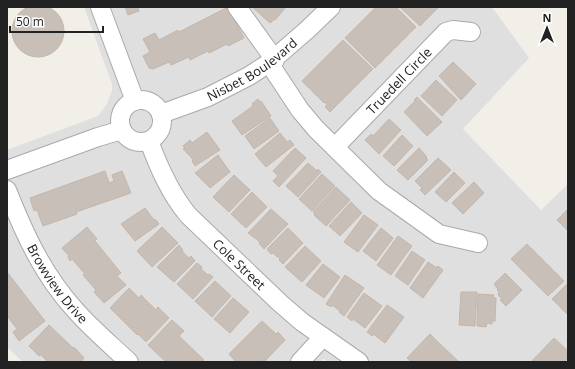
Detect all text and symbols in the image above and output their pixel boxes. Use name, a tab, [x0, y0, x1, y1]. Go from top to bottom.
scale bar	[10, 8, 103, 34]
north arrow	[527, 8, 567, 48]
text: N	[543, 10, 551, 25]
text: 50 m	[16, 13, 44, 30]
street label: Nisbet Boulevard	[204, 34, 301, 105]
street label: Truedell Circle	[362, 43, 435, 118]
street label: Cole Street	[209, 235, 270, 294]
street label: Browview Drive	[23, 241, 92, 327]

